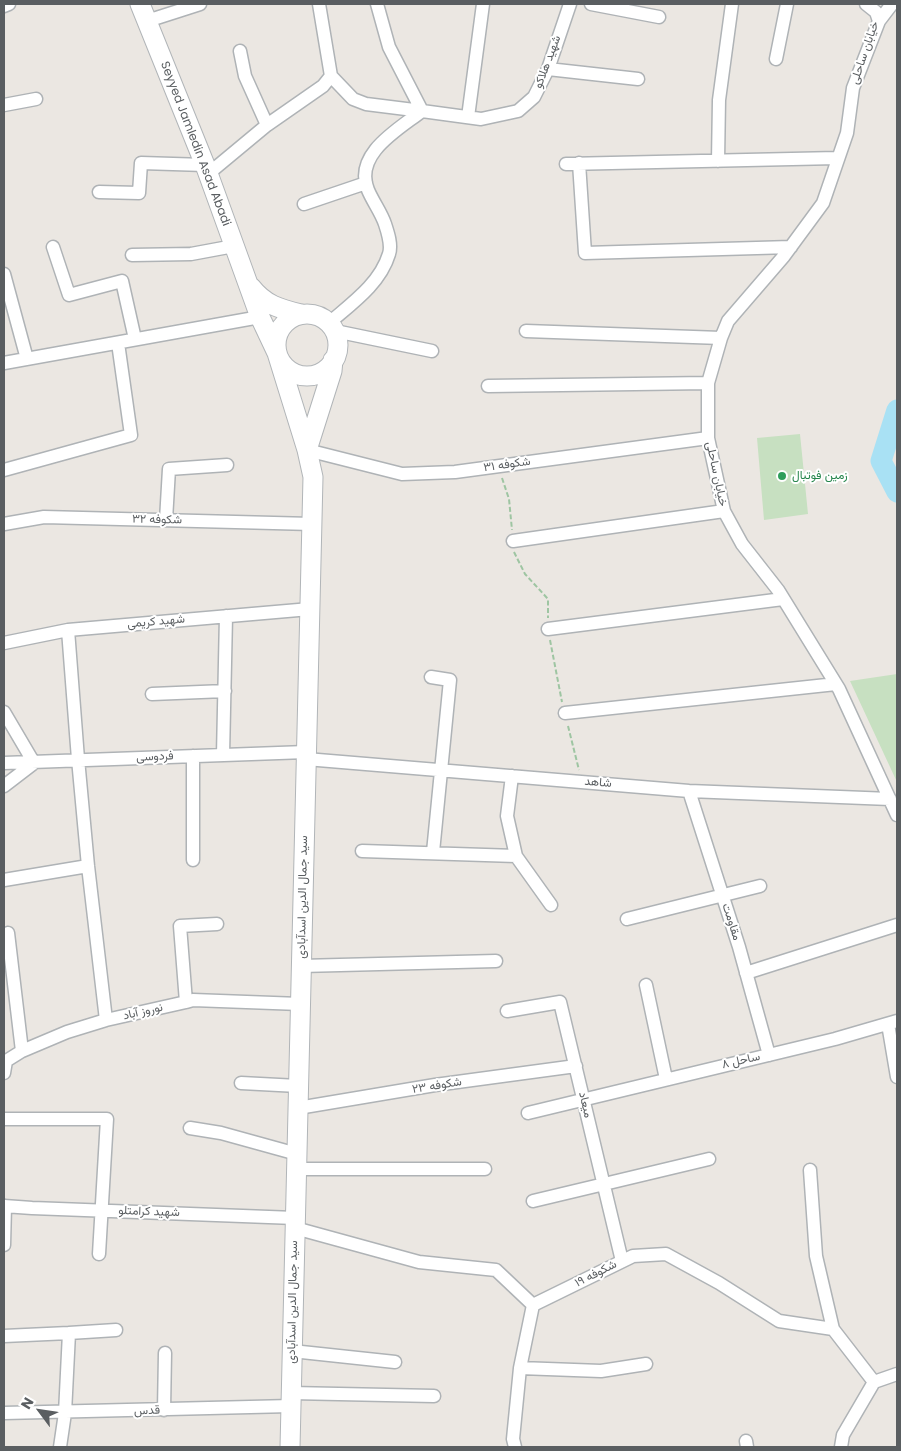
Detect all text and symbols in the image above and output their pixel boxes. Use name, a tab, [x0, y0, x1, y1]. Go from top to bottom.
street label: خیابان ساحلی	[847, 20, 883, 86]
street label: شهید هلاکو	[531, 33, 565, 91]
street label: Seyyed Jamledin Asad Abadi	[157, 60, 233, 228]
street label: خیابان ساحلی	[702, 440, 730, 508]
street label: شکوفه ۳۱	[483, 455, 531, 475]
place label: زمین فوتبال	[792, 469, 848, 483]
marker: زمین فوتبال	[776, 470, 788, 482]
street label: شکوفه ۳۲	[132, 512, 182, 528]
street label: شهید کریمی	[127, 612, 185, 632]
street label: فردوسی	[136, 749, 174, 765]
street label: شاهد	[584, 775, 612, 791]
street label: سید جمال الدین اسدآبادی	[295, 835, 311, 959]
street label: مقاومت	[718, 902, 744, 942]
street label: نوروز آباد	[122, 1000, 164, 1024]
street label: ساحل ۸	[720, 1050, 762, 1072]
street label: شکوفه ۲۳	[411, 1075, 463, 1097]
street label: میعاد	[575, 1090, 595, 1120]
street label: شهید کرامتلو	[118, 1204, 180, 1220]
street label: سید جمال الدین اسدآبادی	[285, 1240, 301, 1364]
street label: شکوفه ۱۹	[573, 1257, 619, 1291]
north arrow	[15, 1386, 65, 1436]
text: N	[16, 1394, 38, 1413]
street label: قدس	[134, 1403, 160, 1419]

